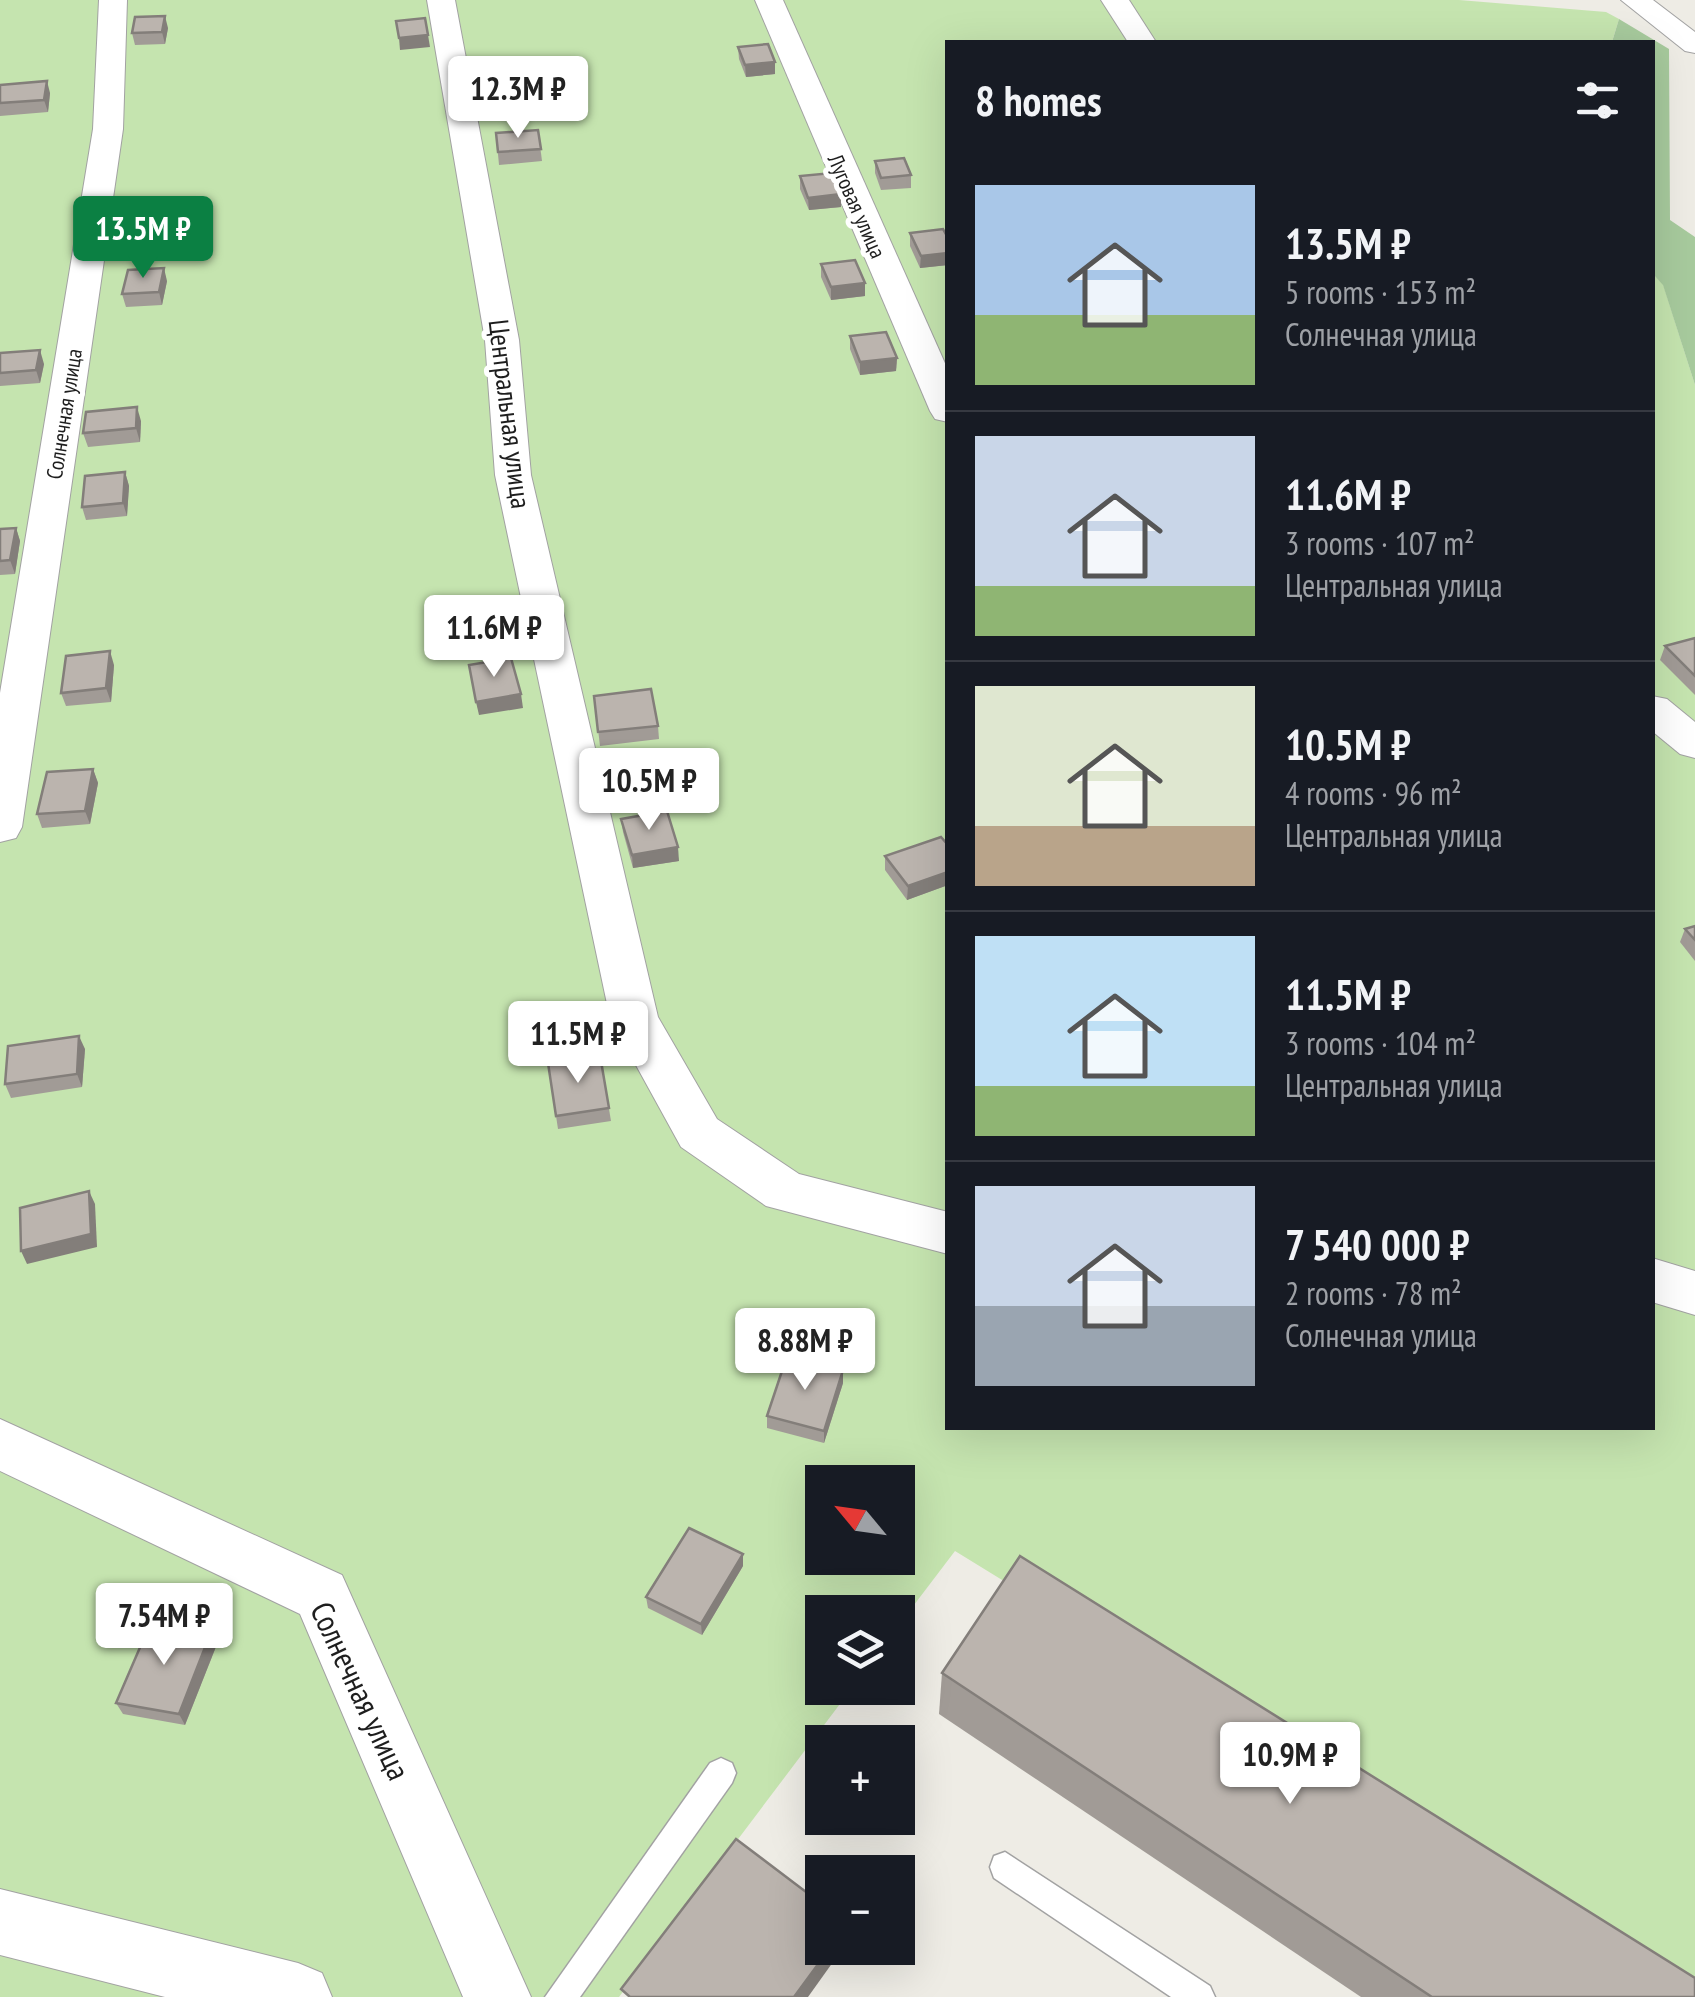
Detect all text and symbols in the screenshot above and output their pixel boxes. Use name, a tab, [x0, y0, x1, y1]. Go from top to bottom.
pin: 12.3M ₽	[426, 56, 610, 141]
text: 12.3M ₽	[470, 67, 566, 109]
text: 8 homes	[975, 73, 1102, 128]
icon: filters	[1570, 73, 1625, 128]
street label: Луговая улица	[821, 149, 892, 262]
pin: 13.5M ₽	[51, 196, 235, 281]
text: 13.5M ₽	[95, 207, 191, 249]
text: 13.5M ₽	[1285, 216, 1411, 271]
icon: home	[1055, 225, 1175, 345]
text: 5 rooms · 153 m²	[1285, 271, 1476, 313]
text: Солнечная улица	[1285, 313, 1477, 355]
street label: Центральная улица	[481, 317, 540, 511]
street label: Солнечная улица	[40, 347, 88, 481]
text: 11.6M ₽	[1285, 467, 1411, 522]
icon: home	[1055, 476, 1175, 596]
text: 3 rooms · 107 m²	[1285, 522, 1475, 564]
text: Центральная улица	[1285, 564, 1503, 606]
pin: 11.6M ₽	[402, 595, 586, 680]
text: 11.6M ₽	[446, 606, 542, 648]
text: 10.5M ₽	[1285, 717, 1411, 772]
icon: home	[1055, 726, 1175, 846]
pin: 10.5M ₽	[557, 748, 741, 833]
text: 10.5M ₽	[601, 759, 697, 801]
text: 4 rooms · 96 m²	[1285, 772, 1462, 814]
text: Центральная улица	[1285, 814, 1503, 856]
text: 11.5M ₽	[1285, 967, 1411, 1022]
icon: home	[1055, 976, 1175, 1096]
pin: 11.5M ₽	[486, 1001, 670, 1086]
text: 11.5M ₽	[530, 1012, 626, 1054]
text: 3 rooms · 104 m²	[1285, 1022, 1476, 1064]
text: Центральная улица	[1285, 1064, 1503, 1106]
text: 7 540 000 ₽	[1285, 1217, 1470, 1272]
icon: home	[1055, 1226, 1175, 1346]
text: 2 rooms · 78 m²	[1285, 1272, 1462, 1314]
pin: 8.88M ₽	[713, 1308, 897, 1393]
text: Солнечная улица	[1285, 1314, 1477, 1356]
text: 8.88M ₽	[757, 1319, 853, 1361]
north arrow	[805, 1465, 915, 1575]
map controls	[805, 1465, 915, 1965]
pin: 7.54M ₽	[72, 1583, 256, 1668]
text: 7.54M ₽	[118, 1594, 210, 1636]
street label: Солнечная улица	[301, 1595, 420, 1786]
button: layers	[805, 1595, 915, 1705]
pin: 10.9M ₽	[1198, 1722, 1382, 1807]
button: +	[805, 1725, 915, 1835]
text: 10.9M ₽	[1242, 1733, 1338, 1775]
button: −	[805, 1855, 915, 1965]

